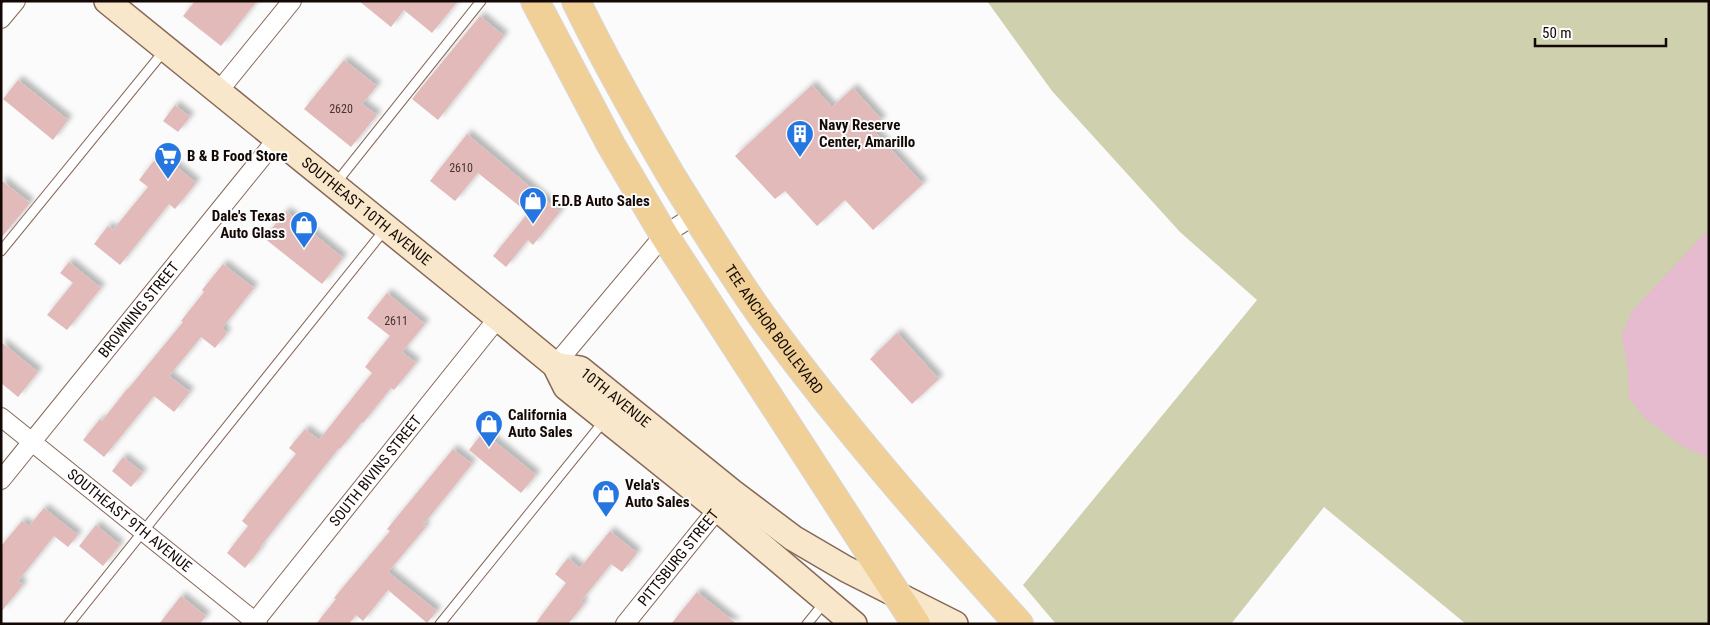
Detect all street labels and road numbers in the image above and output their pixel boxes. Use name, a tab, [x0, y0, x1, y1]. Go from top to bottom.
street label: SOUTHEAST 10TH AVENUE	[298, 153, 435, 269]
street label: BROWNING STREET	[95, 258, 183, 361]
street label: TEE ANCHOR BOULEVARD	[721, 261, 827, 398]
street label: 10TH AVENUE	[577, 364, 654, 431]
street label: SOUTH BIVINS STREET	[326, 412, 425, 530]
street label: SOUTHEAST 9TH AVENUE	[64, 465, 195, 576]
street label: PITTSBURG STREET	[634, 506, 723, 610]

